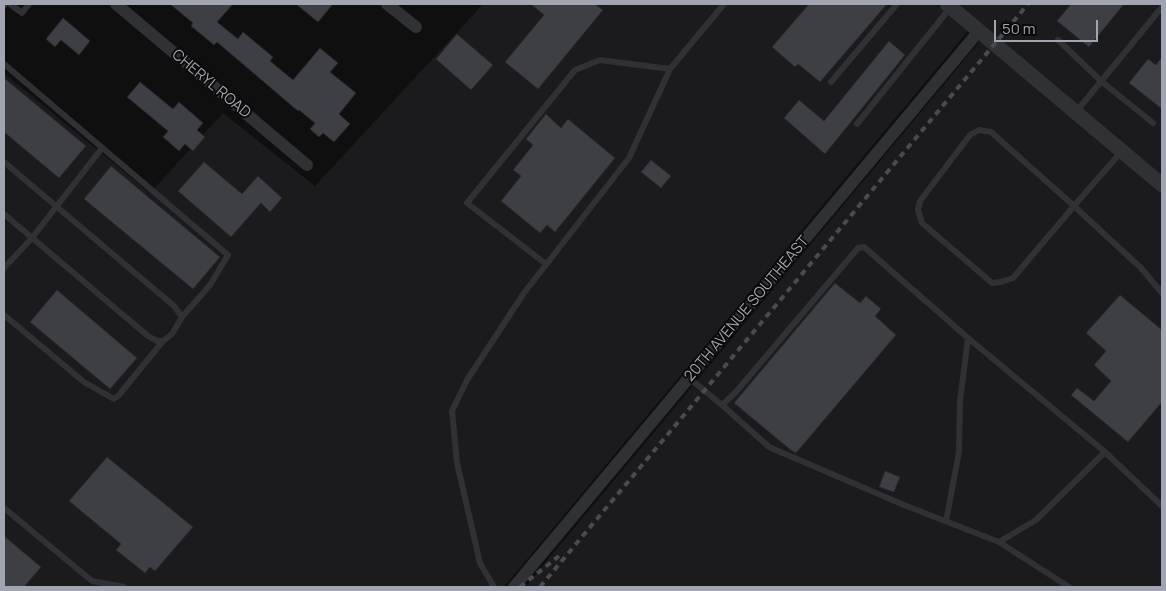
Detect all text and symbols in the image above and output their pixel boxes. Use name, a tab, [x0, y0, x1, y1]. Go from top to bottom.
scale bar	[996, 10, 1100, 42]
text: 50 m	[1002, 18, 1036, 39]
street label: CHERYL ROAD	[168, 46, 254, 122]
street label: 20TH AVENUE SOUTHEAST	[681, 233, 813, 385]

